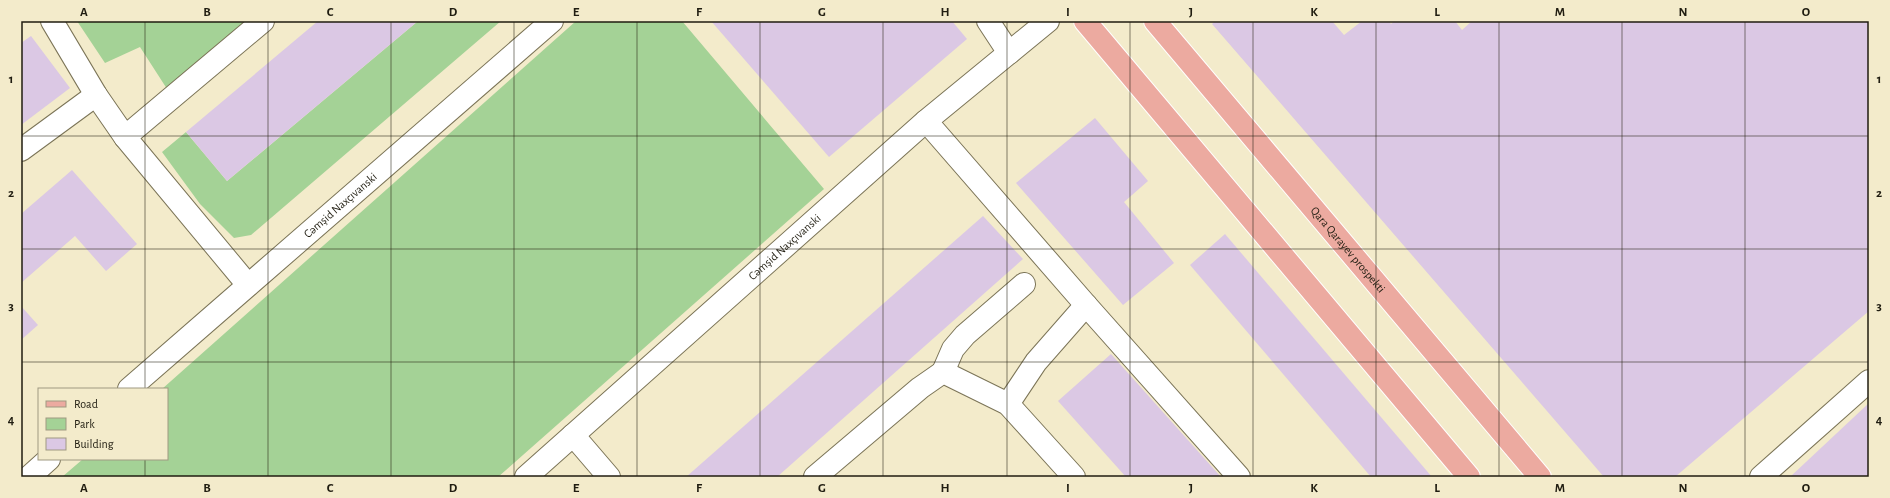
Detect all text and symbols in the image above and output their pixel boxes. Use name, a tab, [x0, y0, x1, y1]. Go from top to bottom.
text: A	[80, 6, 88, 19]
text: B	[203, 6, 211, 19]
text: C	[327, 6, 334, 19]
text: D	[449, 6, 458, 19]
text: E	[573, 6, 580, 19]
text: F	[696, 6, 703, 19]
text: G	[818, 6, 826, 19]
text: H	[940, 6, 950, 19]
text: I	[1066, 6, 1070, 19]
text: J	[1189, 6, 1193, 19]
text: K	[1310, 6, 1318, 19]
text: L	[1434, 6, 1440, 19]
text: M	[1555, 6, 1565, 19]
text: N	[1678, 6, 1688, 19]
text: O	[1802, 6, 1811, 19]
text: 1	[9, 73, 13, 86]
text: 1	[1877, 73, 1881, 86]
street label: Cəmşid Naxçıvanski	[301, 170, 379, 240]
text: 2	[8, 187, 14, 200]
text: 2	[1876, 187, 1882, 200]
street label: Qara Qarayev prospekti	[1308, 204, 1387, 295]
street label: Cəmşid Naxçıvanski	[746, 212, 823, 282]
text: 3	[8, 300, 14, 313]
text: 3	[1876, 300, 1882, 313]
legend	[38, 388, 168, 460]
text: Road	[74, 398, 98, 410]
text: 4	[8, 414, 15, 427]
text: 4	[1876, 414, 1883, 427]
text: Park	[74, 418, 95, 430]
text: Building	[74, 438, 114, 450]
text: A	[80, 482, 88, 495]
text: B	[203, 482, 211, 495]
text: C	[327, 482, 334, 495]
text: D	[449, 482, 458, 495]
text: E	[573, 482, 580, 495]
text: F	[696, 482, 703, 495]
text: G	[818, 482, 826, 495]
text: H	[940, 482, 950, 495]
text: I	[1066, 482, 1070, 495]
text: J	[1189, 482, 1193, 495]
text: K	[1310, 482, 1318, 495]
text: L	[1434, 482, 1440, 495]
text: M	[1555, 482, 1565, 495]
text: N	[1678, 482, 1688, 495]
text: O	[1802, 482, 1811, 495]

